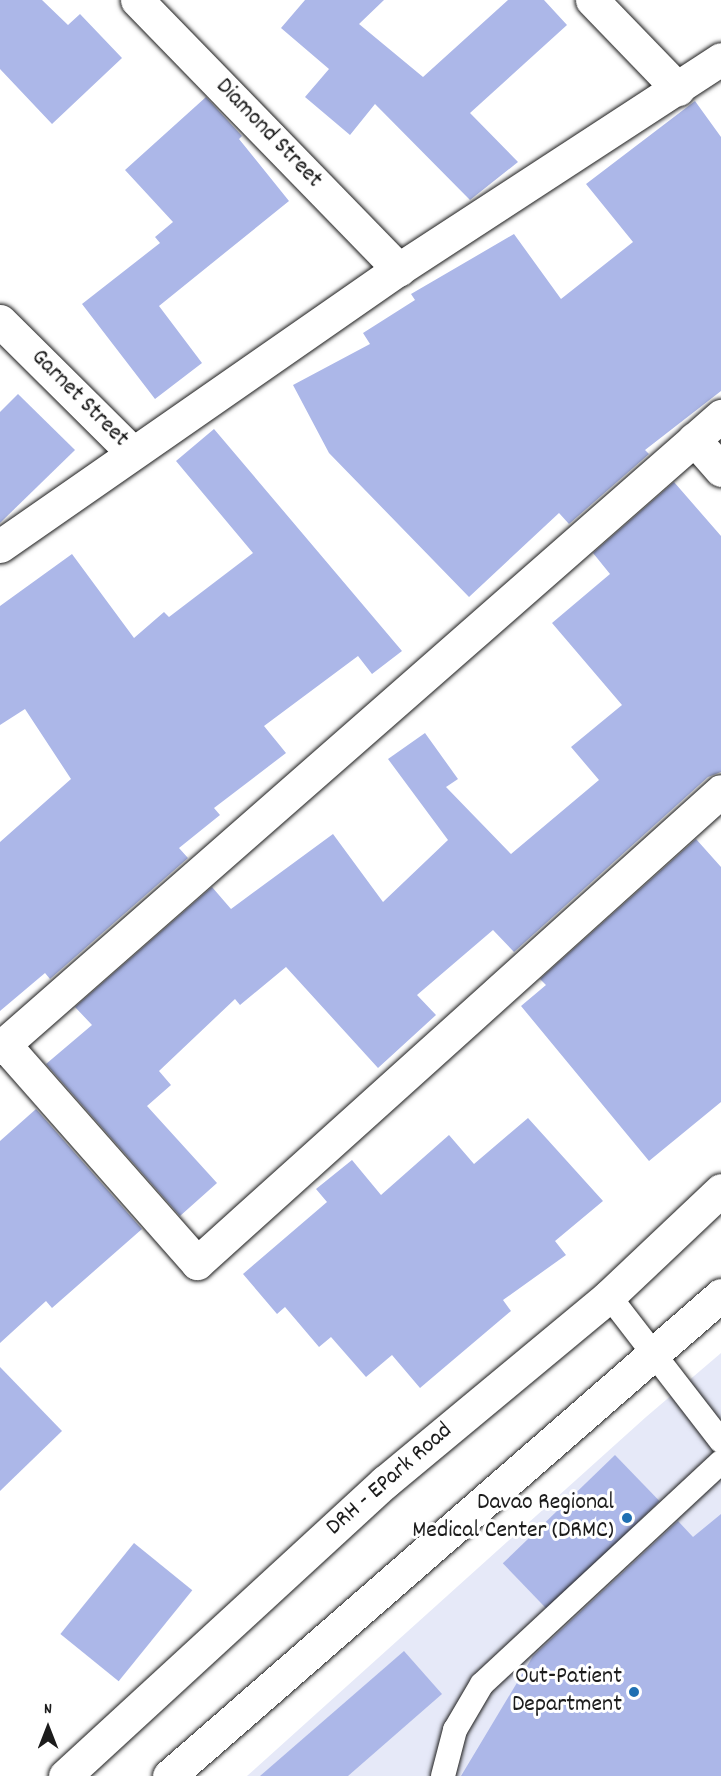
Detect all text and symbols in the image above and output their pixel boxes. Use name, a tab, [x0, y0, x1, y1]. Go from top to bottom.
street label: Diamond Street	[209, 73, 327, 195]
street label: Garnet Street	[24, 344, 134, 454]
street label: DRH - EPark Road	[321, 1417, 459, 1543]
place label: Davao Regional Medical Center (DRMC)	[412, 1490, 614, 1546]
marker: Davao Regional Medical Center (DRMC)	[618, 1509, 636, 1527]
place label: Out-Patient Department	[512, 1664, 622, 1720]
marker: Out-Patient Department	[627, 1685, 641, 1699]
north arrow	[18, 1698, 78, 1758]
text: N	[44, 1698, 52, 1721]

